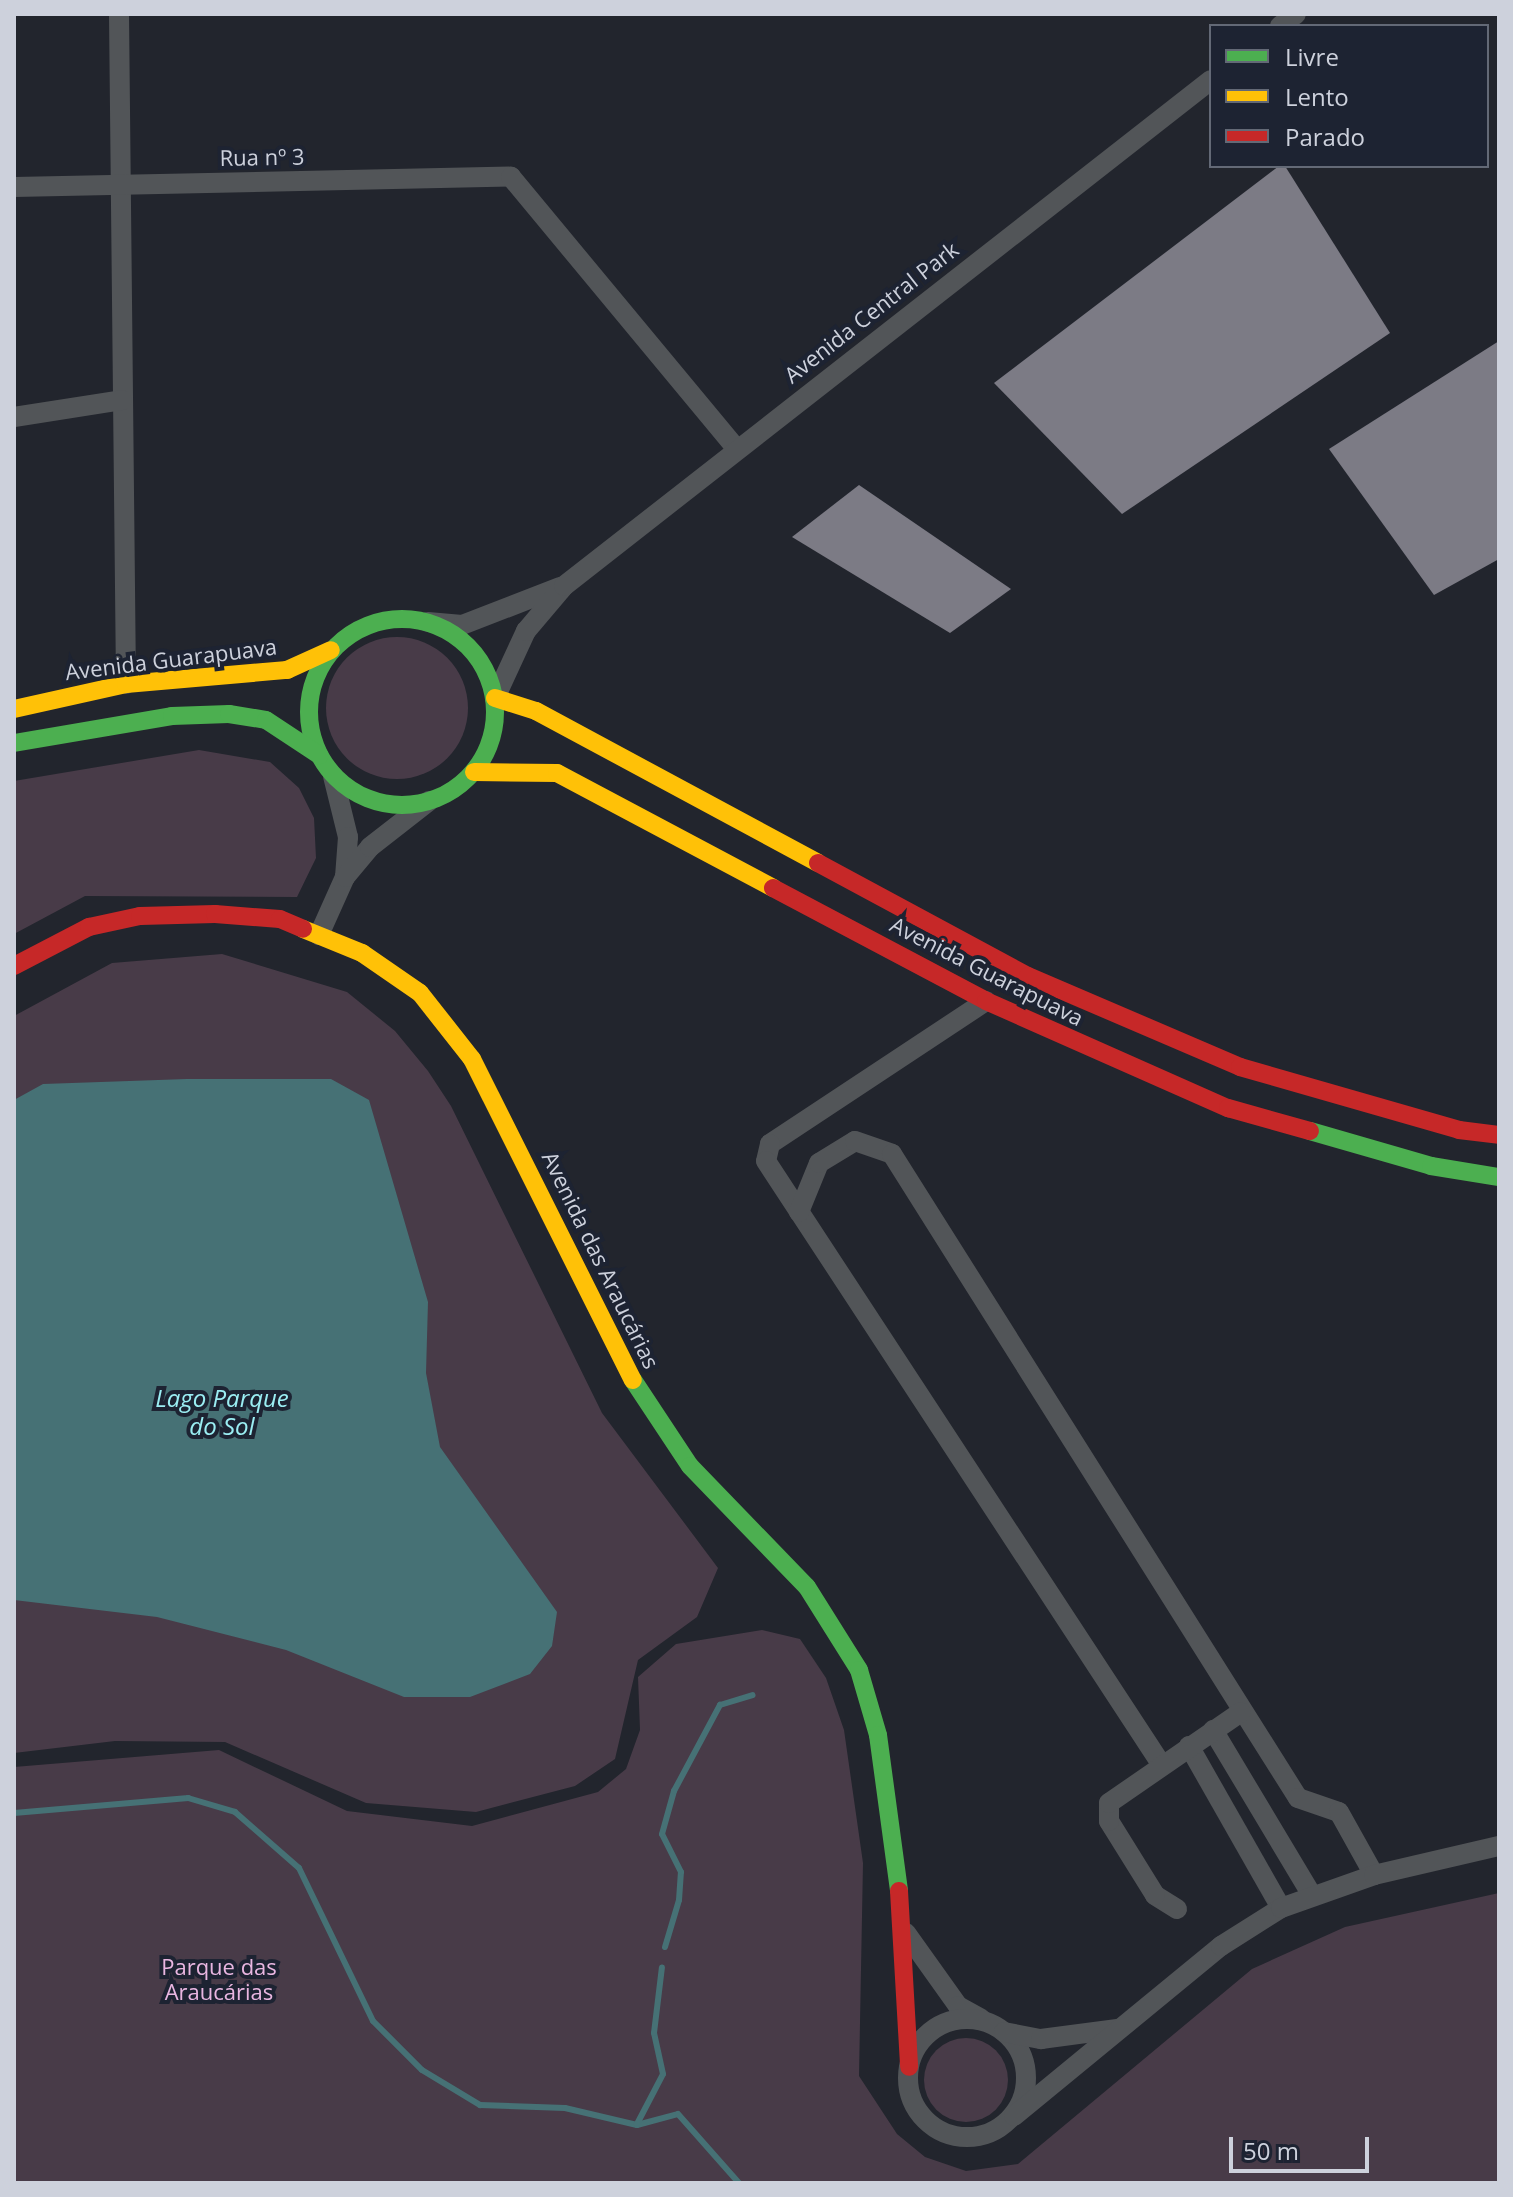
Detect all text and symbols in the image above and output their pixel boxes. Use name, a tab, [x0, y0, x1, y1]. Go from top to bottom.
legend	[1209, 24, 1489, 168]
text: Livre	[1285, 40, 1339, 73]
text: Lento	[1285, 80, 1349, 113]
text: Parado	[1285, 120, 1365, 153]
street label: Rua nº 3	[219, 143, 305, 171]
street label: Avenida Central Park	[779, 236, 963, 388]
street label: Avenida Guarapuava	[64, 633, 278, 685]
street label: Avenida Guarapuava	[886, 911, 1088, 1031]
street label: Avenida das Araucárias	[537, 1147, 665, 1373]
water label: Lago Parque do Sol	[155, 1384, 289, 1440]
park label: Parque das Araucárias	[161, 1953, 277, 2004]
scale bar	[1233, 2121, 1373, 2171]
text: 50 m	[1243, 2134, 1299, 2167]

